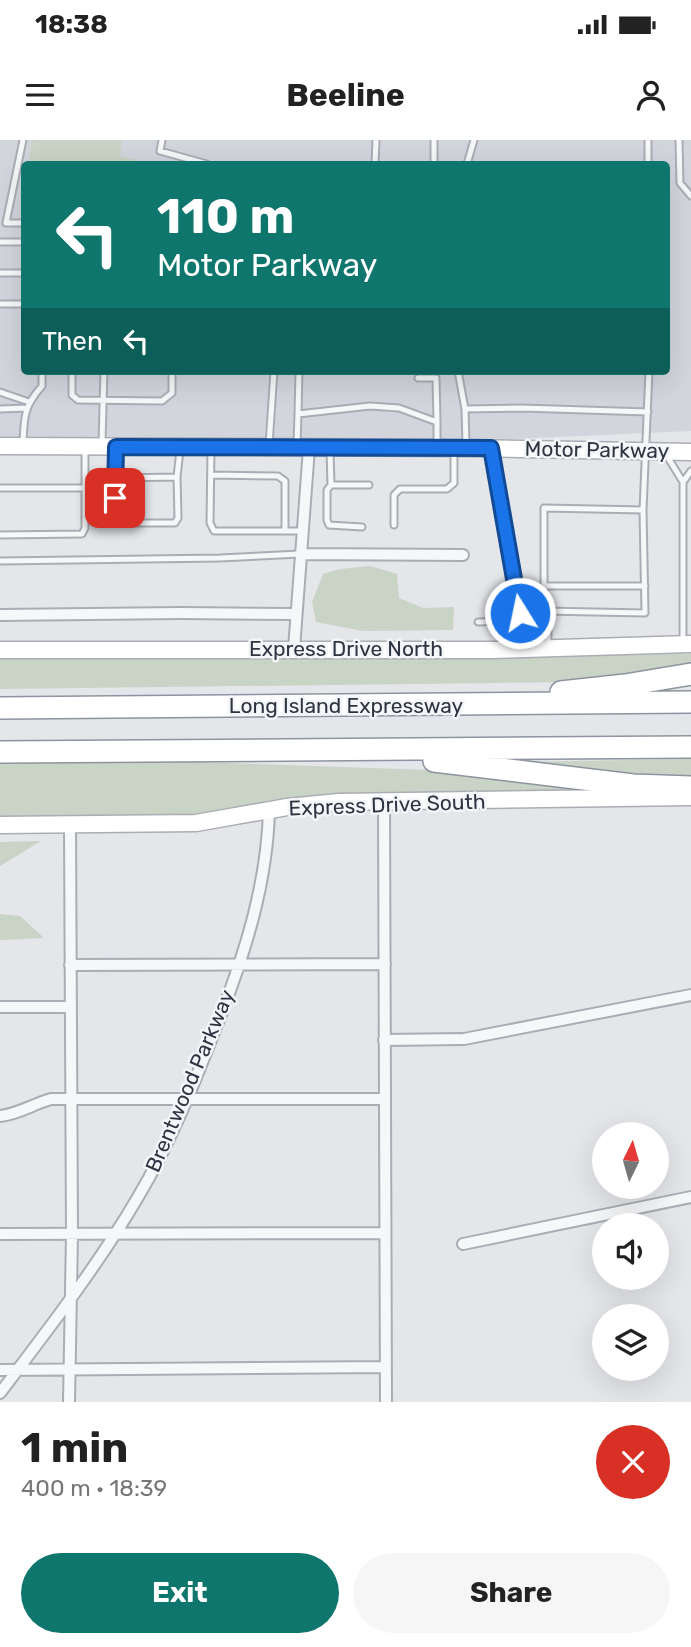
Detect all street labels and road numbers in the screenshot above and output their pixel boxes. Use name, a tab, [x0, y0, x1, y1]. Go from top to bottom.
street label: Motor Parkway	[524, 436, 670, 463]
street label: Express Drive North	[249, 636, 443, 661]
street label: Long Island Expressway	[229, 693, 464, 718]
street label: Express Drive South	[288, 789, 486, 820]
street label: Brentwood Parkway	[140, 985, 239, 1176]

